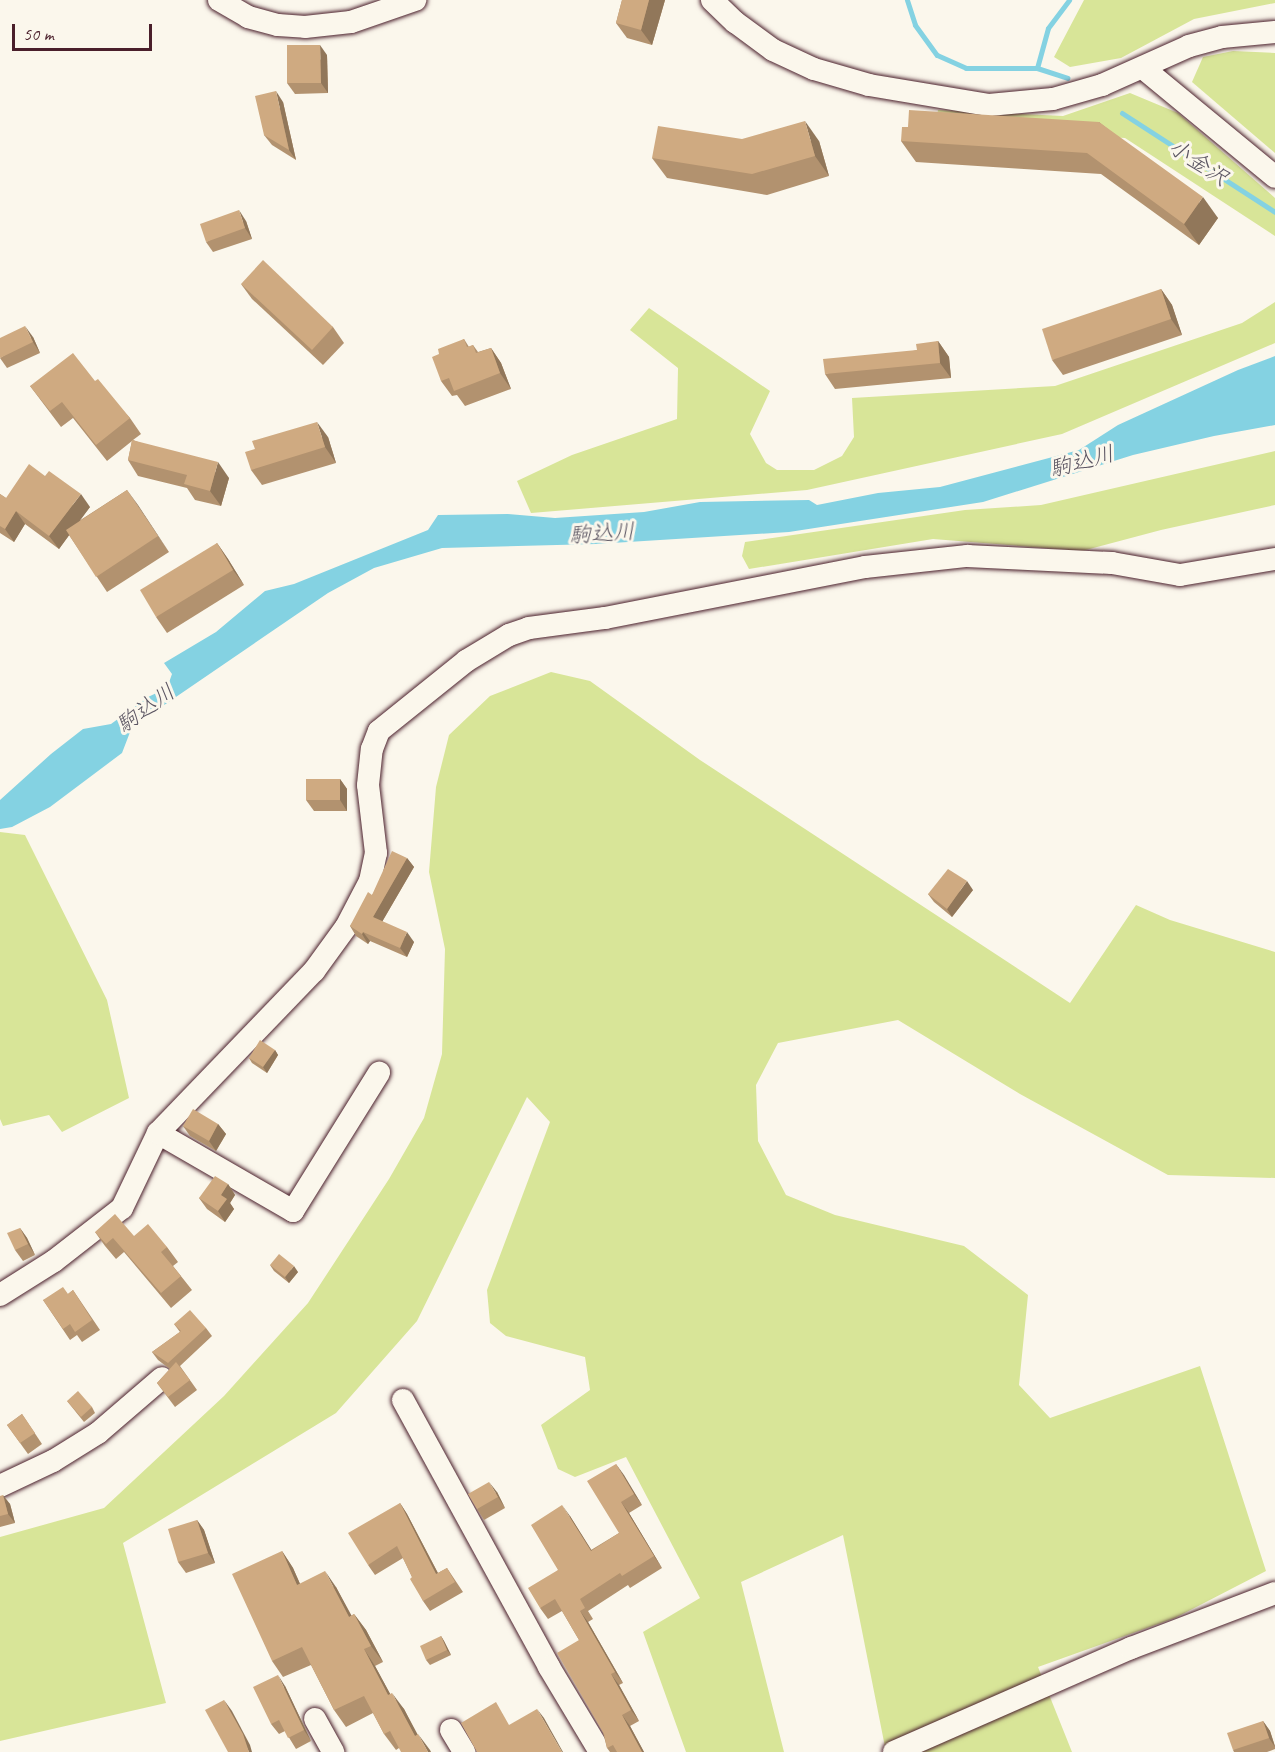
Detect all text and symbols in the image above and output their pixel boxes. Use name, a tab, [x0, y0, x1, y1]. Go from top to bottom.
scale bar	[15, 12, 154, 50]
text: 50 m	[23, 23, 54, 45]
water label: 小金沢	[1163, 134, 1233, 192]
water label: 駒込川	[1047, 441, 1117, 483]
water label: 駒込川	[568, 519, 636, 549]
water label: 駒込川	[112, 679, 180, 739]

